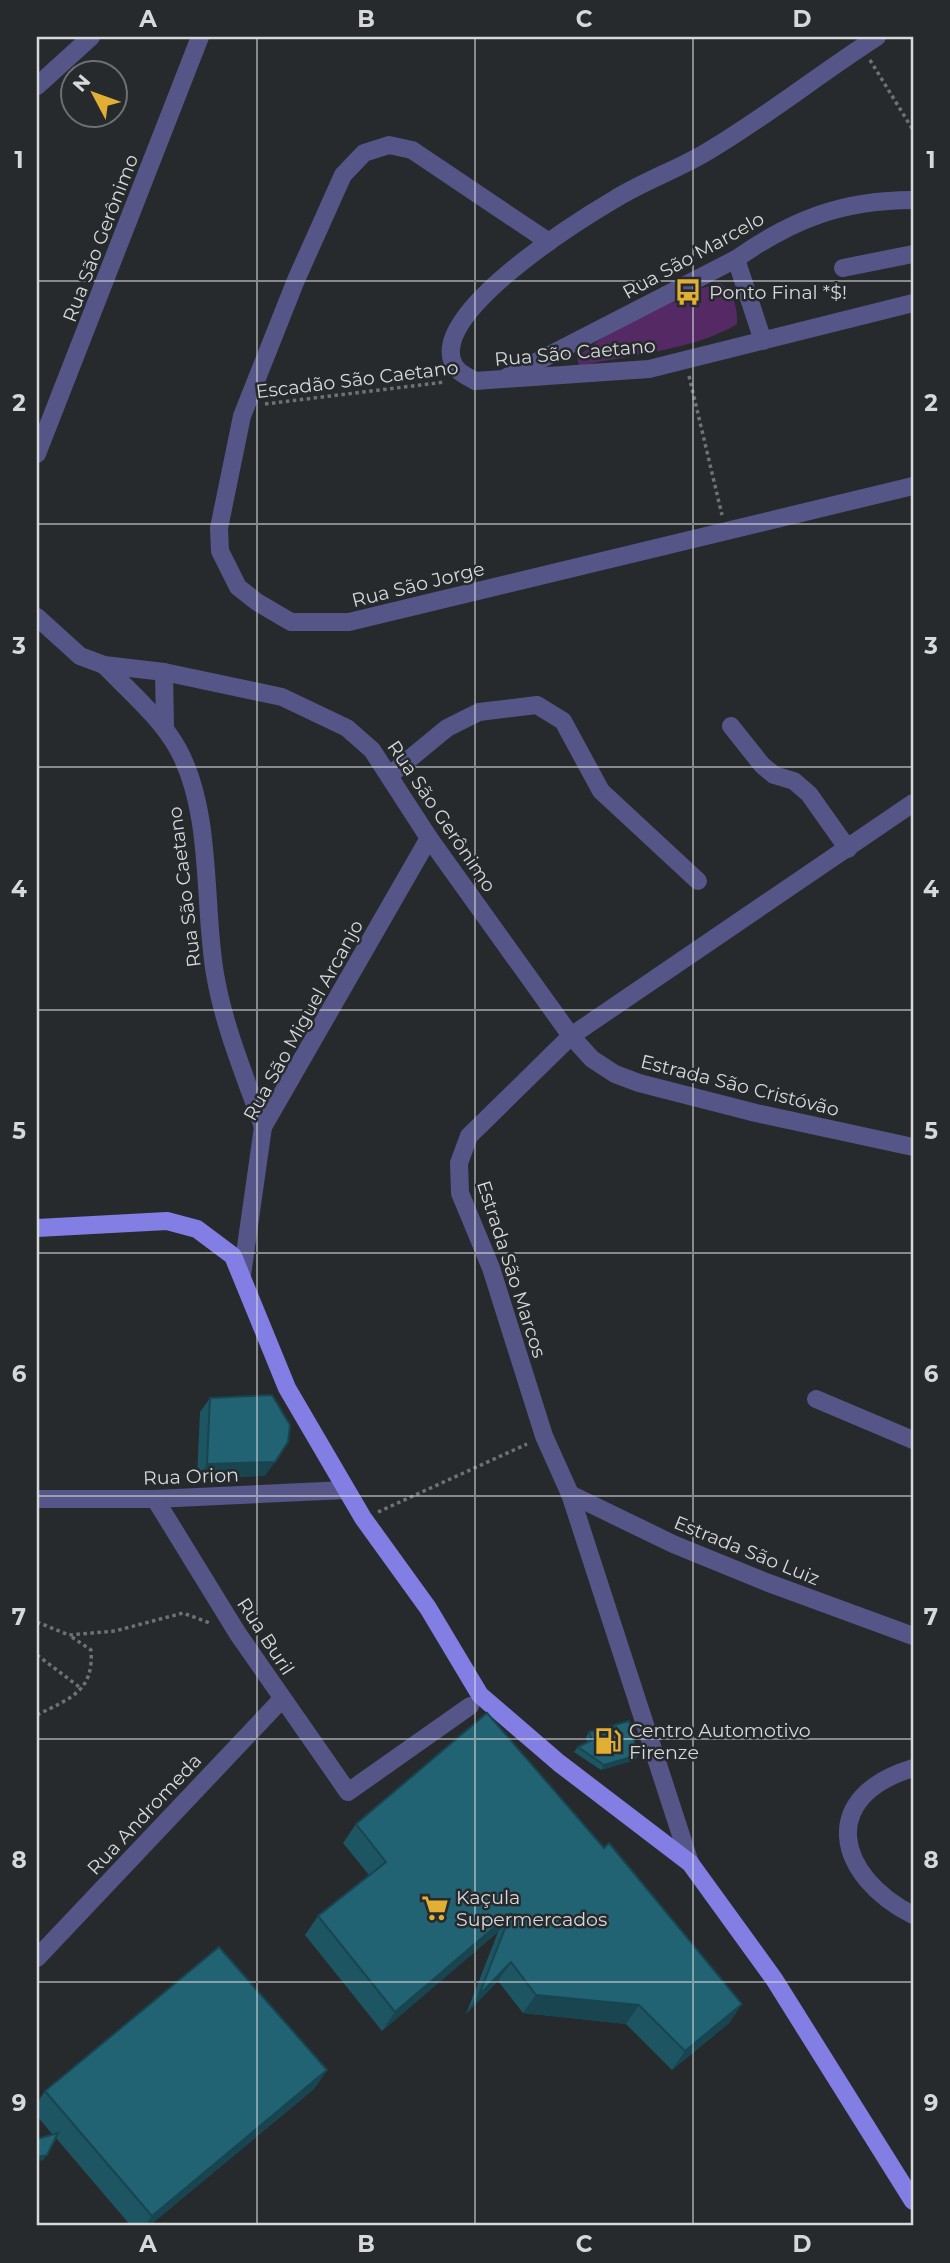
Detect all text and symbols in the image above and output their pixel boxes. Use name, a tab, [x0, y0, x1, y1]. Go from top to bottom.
text: A	[138, 5, 157, 33]
text: B	[357, 5, 375, 33]
text: C	[576, 5, 593, 33]
text: D	[793, 5, 812, 33]
north arrow	[60, 60, 130, 130]
text: N	[68, 70, 95, 97]
text: 1	[14, 146, 24, 174]
text: 1	[926, 146, 936, 174]
street label: Rua São Gerônimo	[58, 151, 143, 325]
street label: Rua São Marcelo	[618, 207, 768, 304]
bus stop icon: Ponto Final *$!	[673, 277, 703, 307]
place label: Ponto Final *$!	[709, 281, 847, 304]
street label: Rua São Caetano	[493, 334, 657, 371]
street label: Escadão São Caetano	[255, 356, 460, 403]
text: 2	[12, 389, 26, 417]
text: 2	[924, 389, 938, 417]
street label: Rua São Jorge	[349, 557, 487, 612]
text: 3	[11, 632, 26, 660]
text: 3	[923, 632, 938, 660]
street label: Rua São Gerônimo	[382, 736, 501, 897]
street label: Rua São Caetano	[163, 805, 206, 969]
text: 4	[11, 875, 27, 903]
text: 4	[923, 875, 939, 903]
street label: Rua São Miguel Arcanjo	[239, 916, 368, 1125]
street label: Estrada São Cristóvão	[638, 1050, 842, 1121]
text: 5	[12, 1117, 26, 1145]
text: 5	[924, 1117, 938, 1145]
street label: Estrada São Marcos	[472, 1178, 551, 1361]
text: 6	[12, 1360, 27, 1388]
text: 6	[924, 1360, 939, 1388]
street label: Rua Orion	[143, 1463, 239, 1490]
street label: Estrada São Luiz	[671, 1511, 823, 1590]
street label: Rua Buril	[232, 1593, 299, 1679]
text: 7	[12, 1603, 26, 1631]
text: 7	[924, 1603, 938, 1631]
place label: Centro Automotivo Firenze	[629, 1719, 811, 1764]
fuel station icon: Centro Automotivo Firenze	[593, 1726, 623, 1756]
street label: Rua Andromeda	[82, 1749, 206, 1880]
text: 8	[11, 1846, 27, 1874]
text: 8	[923, 1846, 939, 1874]
place label: Kaçula Supermercados	[456, 1886, 607, 1931]
supermarket icon: Kaçula Supermercados	[420, 1893, 450, 1923]
text: 9	[12, 2089, 26, 2117]
text: 9	[924, 2089, 938, 2117]
text: A	[138, 2230, 157, 2258]
text: B	[357, 2230, 375, 2258]
text: C	[576, 2230, 593, 2258]
text: D	[793, 2230, 812, 2258]

